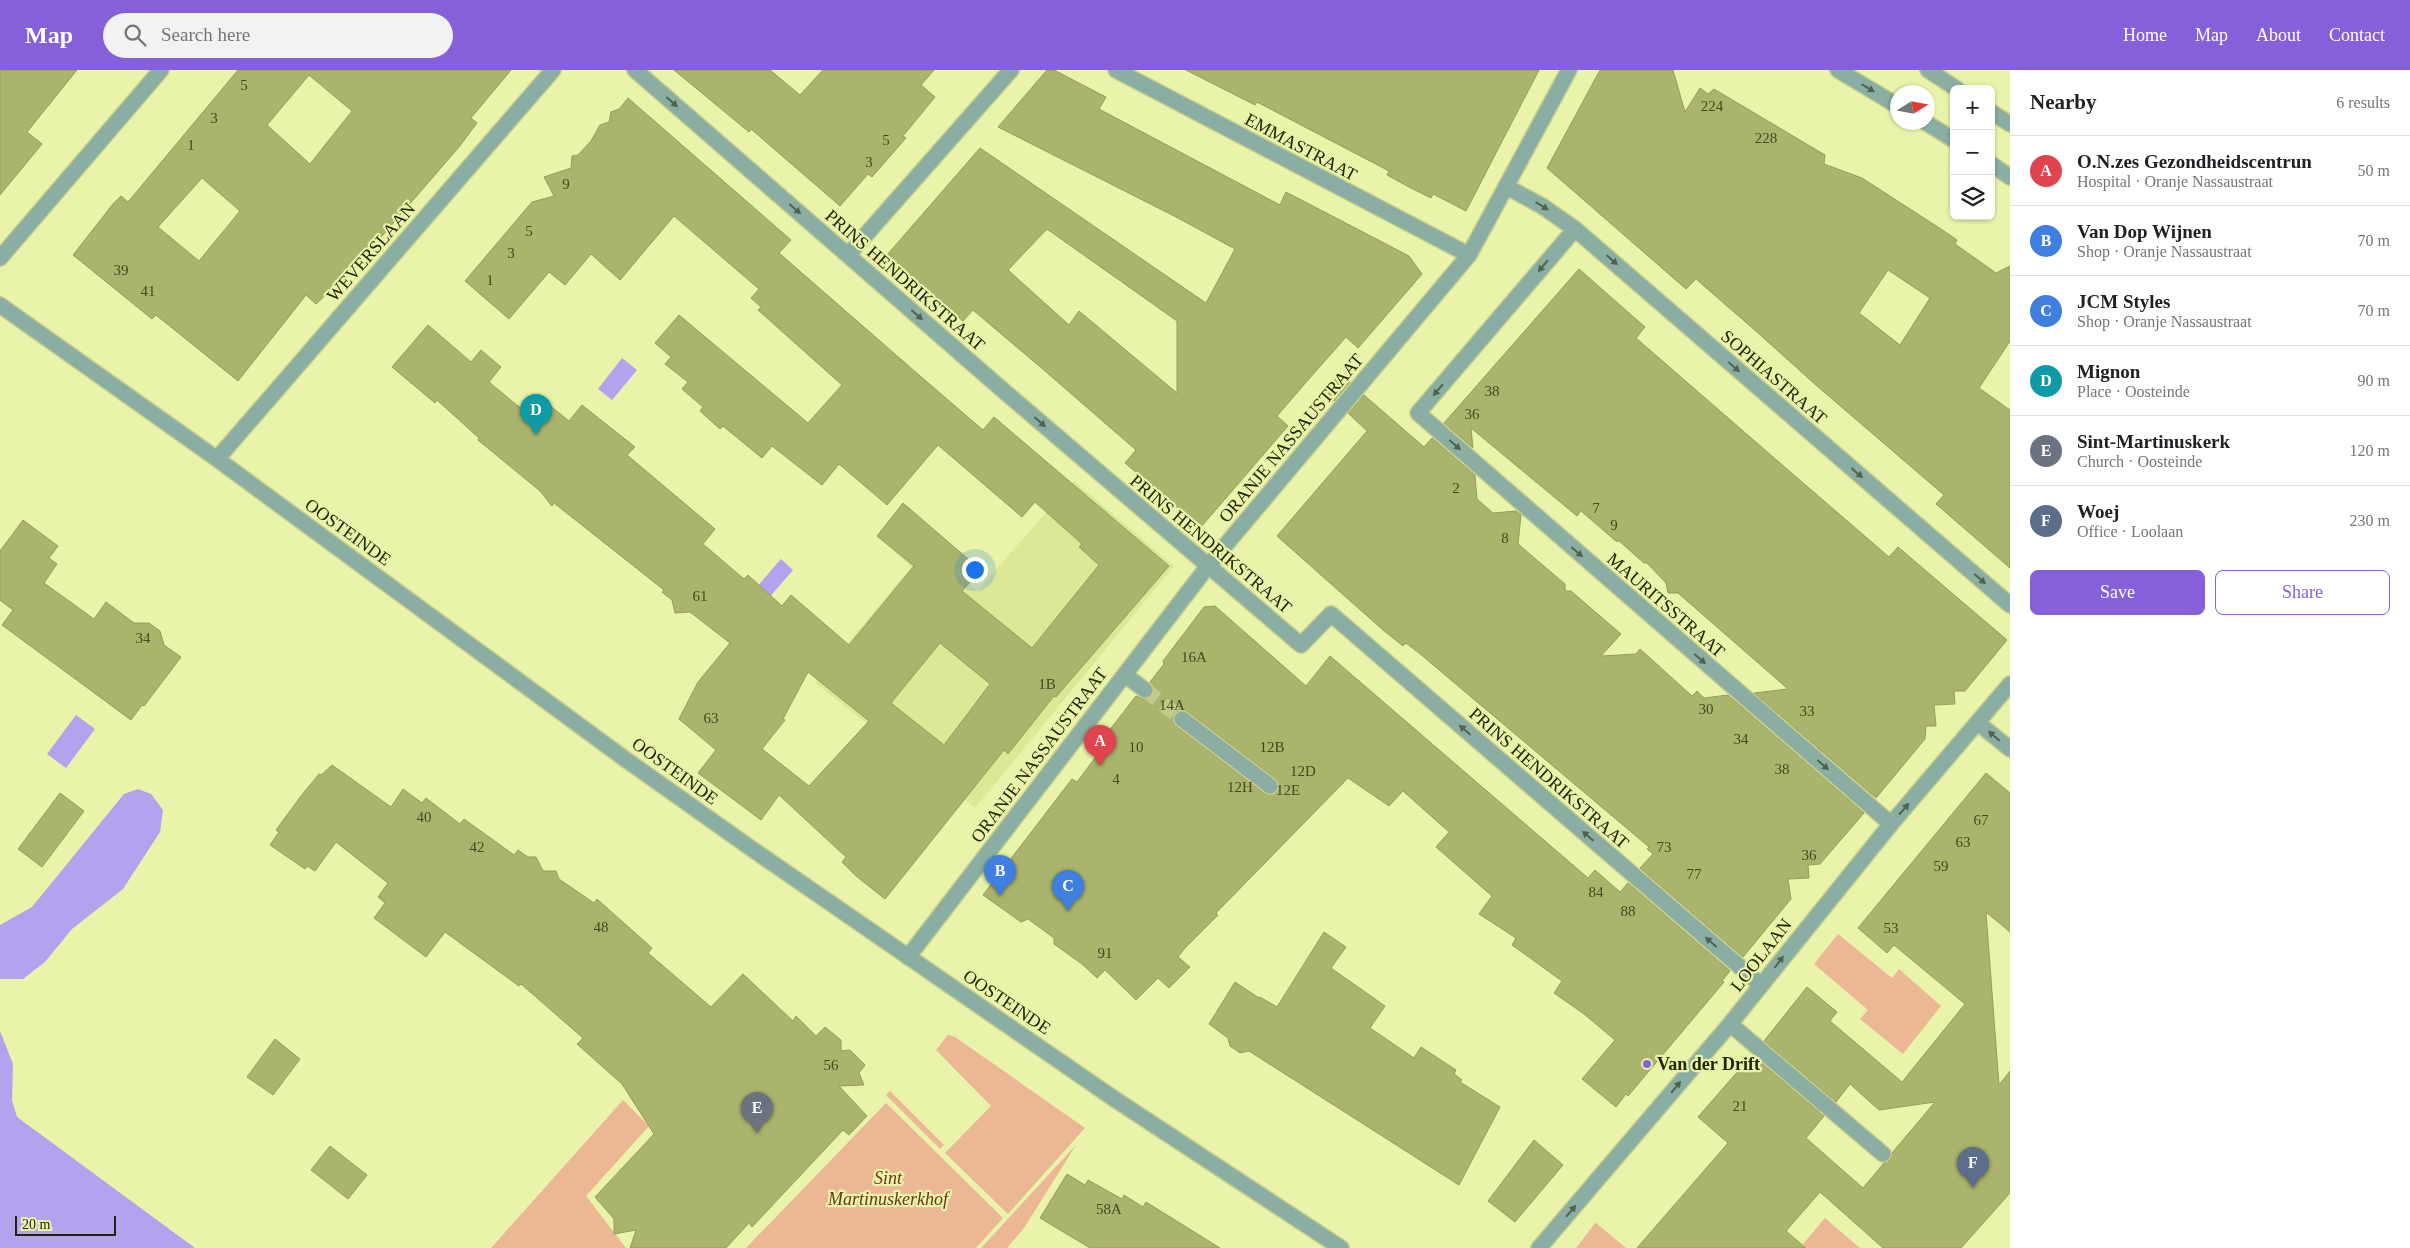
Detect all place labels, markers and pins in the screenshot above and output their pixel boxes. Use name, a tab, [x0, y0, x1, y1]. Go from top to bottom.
pin: D	[520, 394, 552, 435]
pin: A	[1084, 725, 1116, 766]
pin: B	[984, 855, 1016, 896]
pin: C	[1052, 870, 1084, 911]
place label: Van der Drift	[1657, 1054, 1760, 1074]
marker: Van der Drift	[1641, 1058, 1653, 1070]
pin: E	[741, 1092, 773, 1133]
pin: F	[1957, 1147, 1989, 1188]

